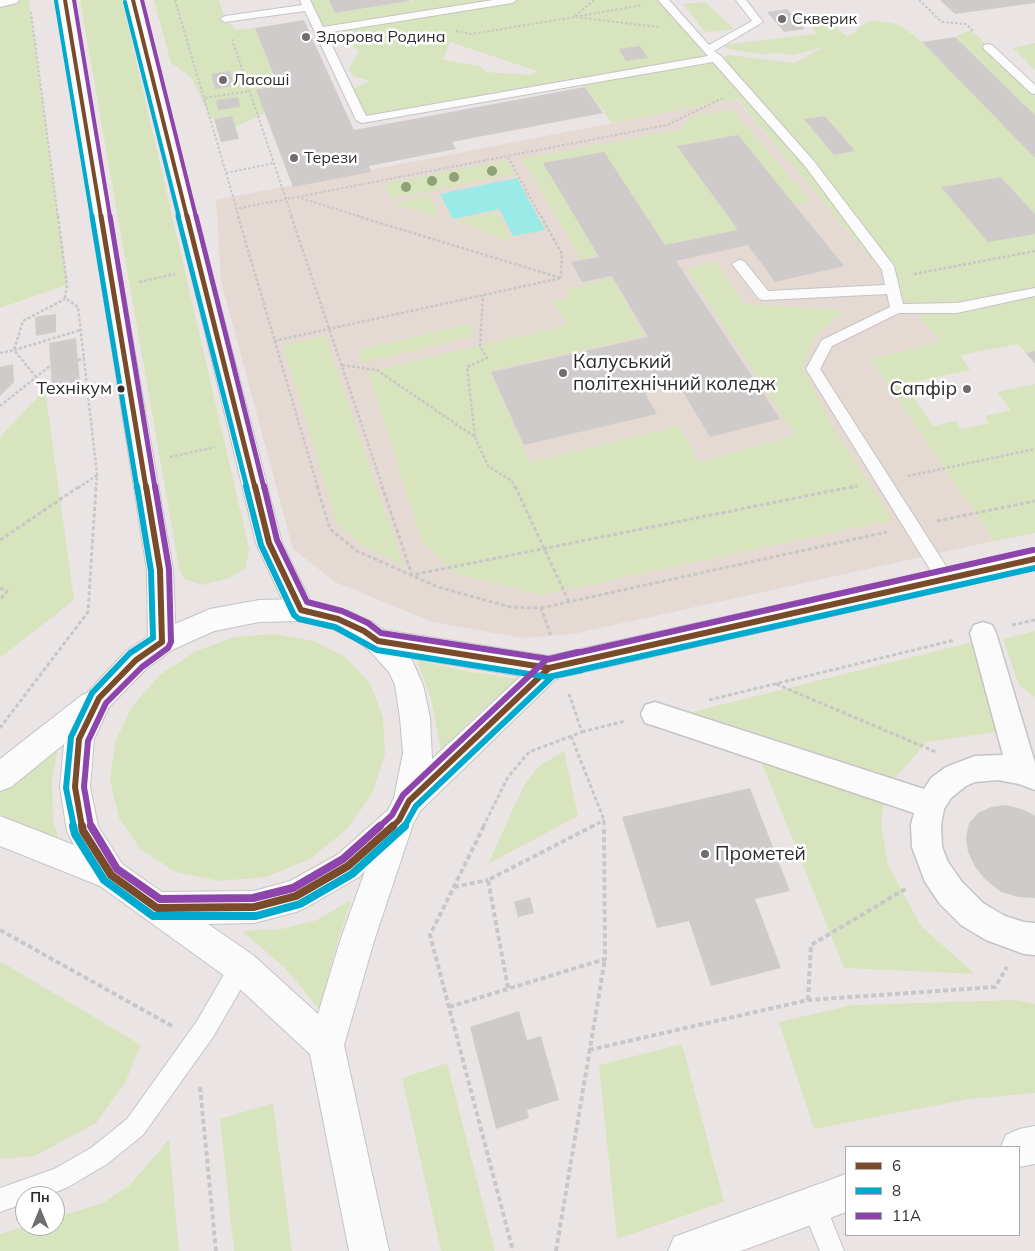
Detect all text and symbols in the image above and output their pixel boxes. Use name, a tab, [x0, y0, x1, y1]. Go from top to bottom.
place label: Скверик	[792, 9, 857, 29]
marker: Скверик	[776, 13, 788, 25]
place label: Здорова Родина	[316, 27, 445, 47]
marker: Здорова Родина	[300, 31, 312, 43]
place label: Ласоші	[233, 70, 289, 90]
marker: Ласоші	[217, 74, 229, 86]
place label: Терези	[304, 148, 358, 168]
marker: Терези	[288, 152, 300, 164]
place label: Калуський політехнічний коледж	[573, 351, 776, 395]
marker: Калуський політехнічний коледж	[557, 367, 569, 379]
place label: Технікум	[36, 378, 112, 400]
place label: Сапфір	[889, 378, 957, 400]
marker: Сапфір	[961, 383, 973, 395]
marker: Технікум	[116, 384, 126, 394]
place label: Прометей	[715, 843, 806, 865]
marker: Прометей	[699, 848, 711, 860]
legend	[845, 1146, 1020, 1236]
text: 6	[892, 1156, 901, 1175]
text: 8	[892, 1181, 901, 1200]
north arrow	[15, 1186, 65, 1236]
text: Пн	[30, 1188, 50, 1206]
text: 11А	[892, 1206, 921, 1225]

